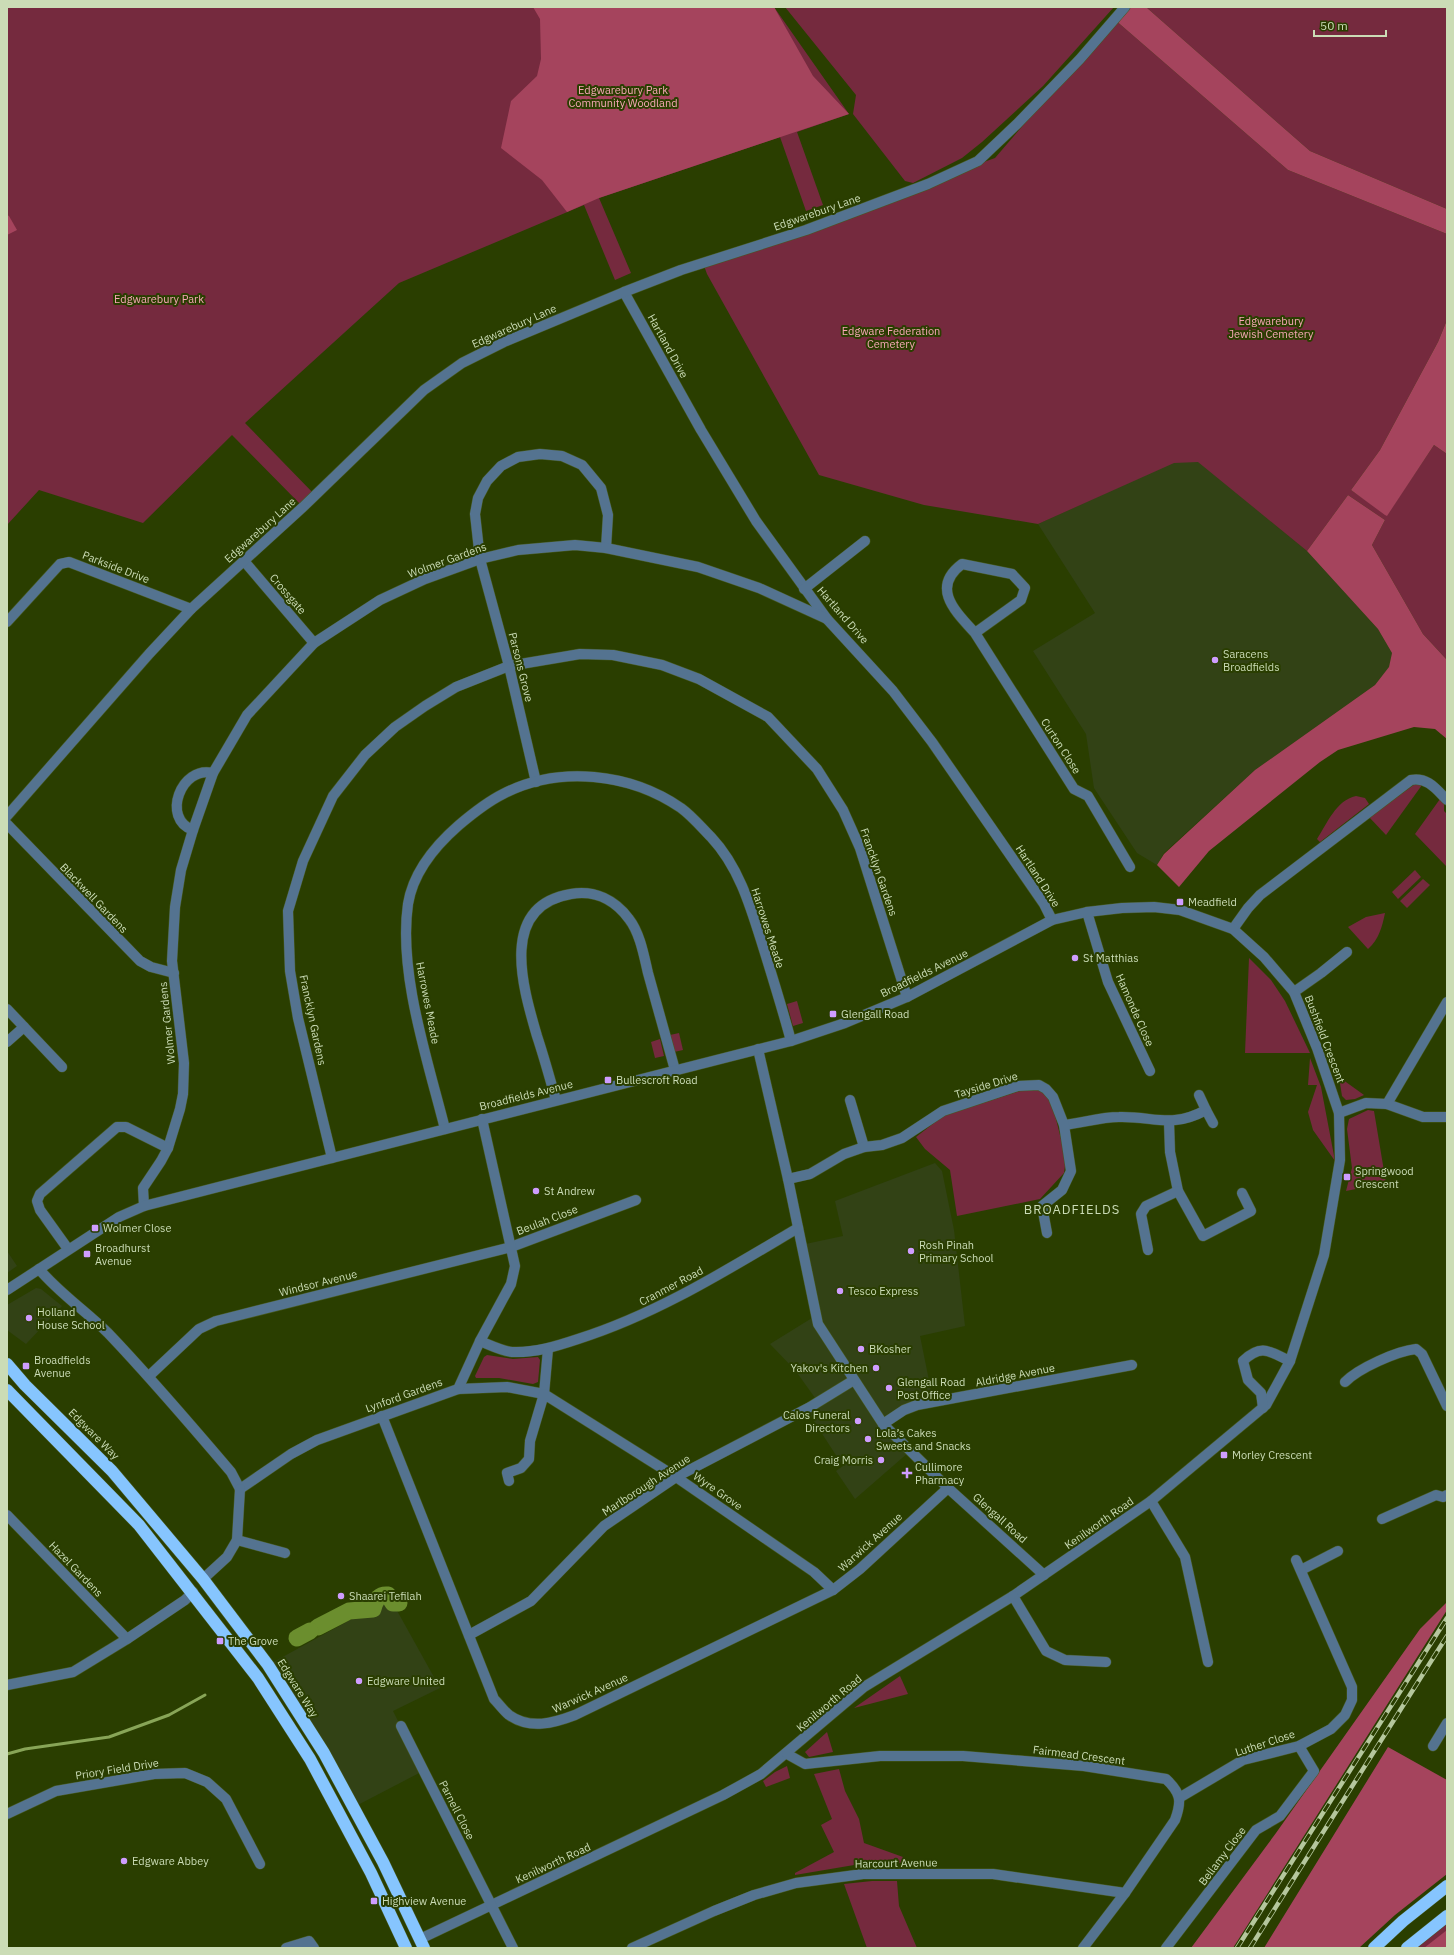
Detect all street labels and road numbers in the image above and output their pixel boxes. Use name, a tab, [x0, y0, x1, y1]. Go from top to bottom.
street label: Edgwarebury Lane	[772, 191, 862, 233]
street label: Edgwarebury Lane	[469, 301, 559, 351]
street label: Hartland Drive	[645, 311, 691, 381]
street label: Edgwarebury Lane	[221, 494, 299, 566]
street label: Wolmer Gardens	[406, 539, 488, 581]
street label: Parkside Drive	[80, 548, 152, 586]
street label: Crossgate	[267, 571, 309, 617]
street label: Hartland Drive	[814, 584, 872, 646]
street label: Parsons Grove	[506, 631, 536, 703]
street label: Curton Close	[1038, 716, 1084, 776]
street label: Francklyn Gardens	[857, 826, 901, 918]
street label: Hartland Drive	[1013, 842, 1063, 910]
street label: Blackwell Gardens	[57, 860, 131, 936]
street label: Harrowes Meade	[748, 886, 788, 970]
street label: Broadfields Avenue	[878, 946, 970, 1000]
street label: Harrowes Meade	[413, 961, 443, 1045]
street label: Hamonde Close	[1113, 971, 1157, 1049]
street label: Francklyn Gardens	[297, 973, 329, 1067]
street label: Wolmer Gardens	[156, 981, 178, 1065]
street label: Bushfield Crescent	[1302, 993, 1348, 1085]
street label: Tayside Drive	[953, 1069, 1019, 1101]
street label: Broadfields Avenue	[478, 1077, 574, 1113]
street label: Beulah Close	[514, 1202, 580, 1238]
street label: Cranmer Road	[637, 1263, 705, 1309]
street label: Windsor Avenue	[277, 1267, 359, 1299]
street label: Aldridge Avenue	[974, 1360, 1056, 1390]
street label: Lynford Gardens	[364, 1375, 444, 1415]
street label: Edgware Way	[66, 1406, 123, 1463]
street label: Marlborough Avenue	[599, 1451, 693, 1519]
street label: Wyre Grove	[691, 1469, 745, 1513]
street label: Glengall Road	[970, 1490, 1030, 1546]
street label: Kenilworth Road	[1062, 1494, 1136, 1552]
street label: Warwick Avenue	[835, 1510, 905, 1574]
street label: Hazel Gardens	[46, 1538, 106, 1600]
street label: Edgware Way	[274, 1656, 322, 1720]
street label: Warwick Avenue	[550, 1670, 630, 1716]
street label: Kenilworth Road	[793, 1672, 865, 1734]
street label: Luther Close	[1233, 1727, 1297, 1759]
street label: Fairmead Crescent	[1032, 1742, 1126, 1768]
street label: Priory Field Drive	[74, 1756, 160, 1782]
street label: Parnell Close	[436, 1778, 478, 1842]
street label: Bellamy Close	[1195, 1824, 1249, 1888]
street label: Kenilworth Road	[513, 1839, 593, 1887]
street label: Harcourt Avenue	[854, 1855, 938, 1871]

